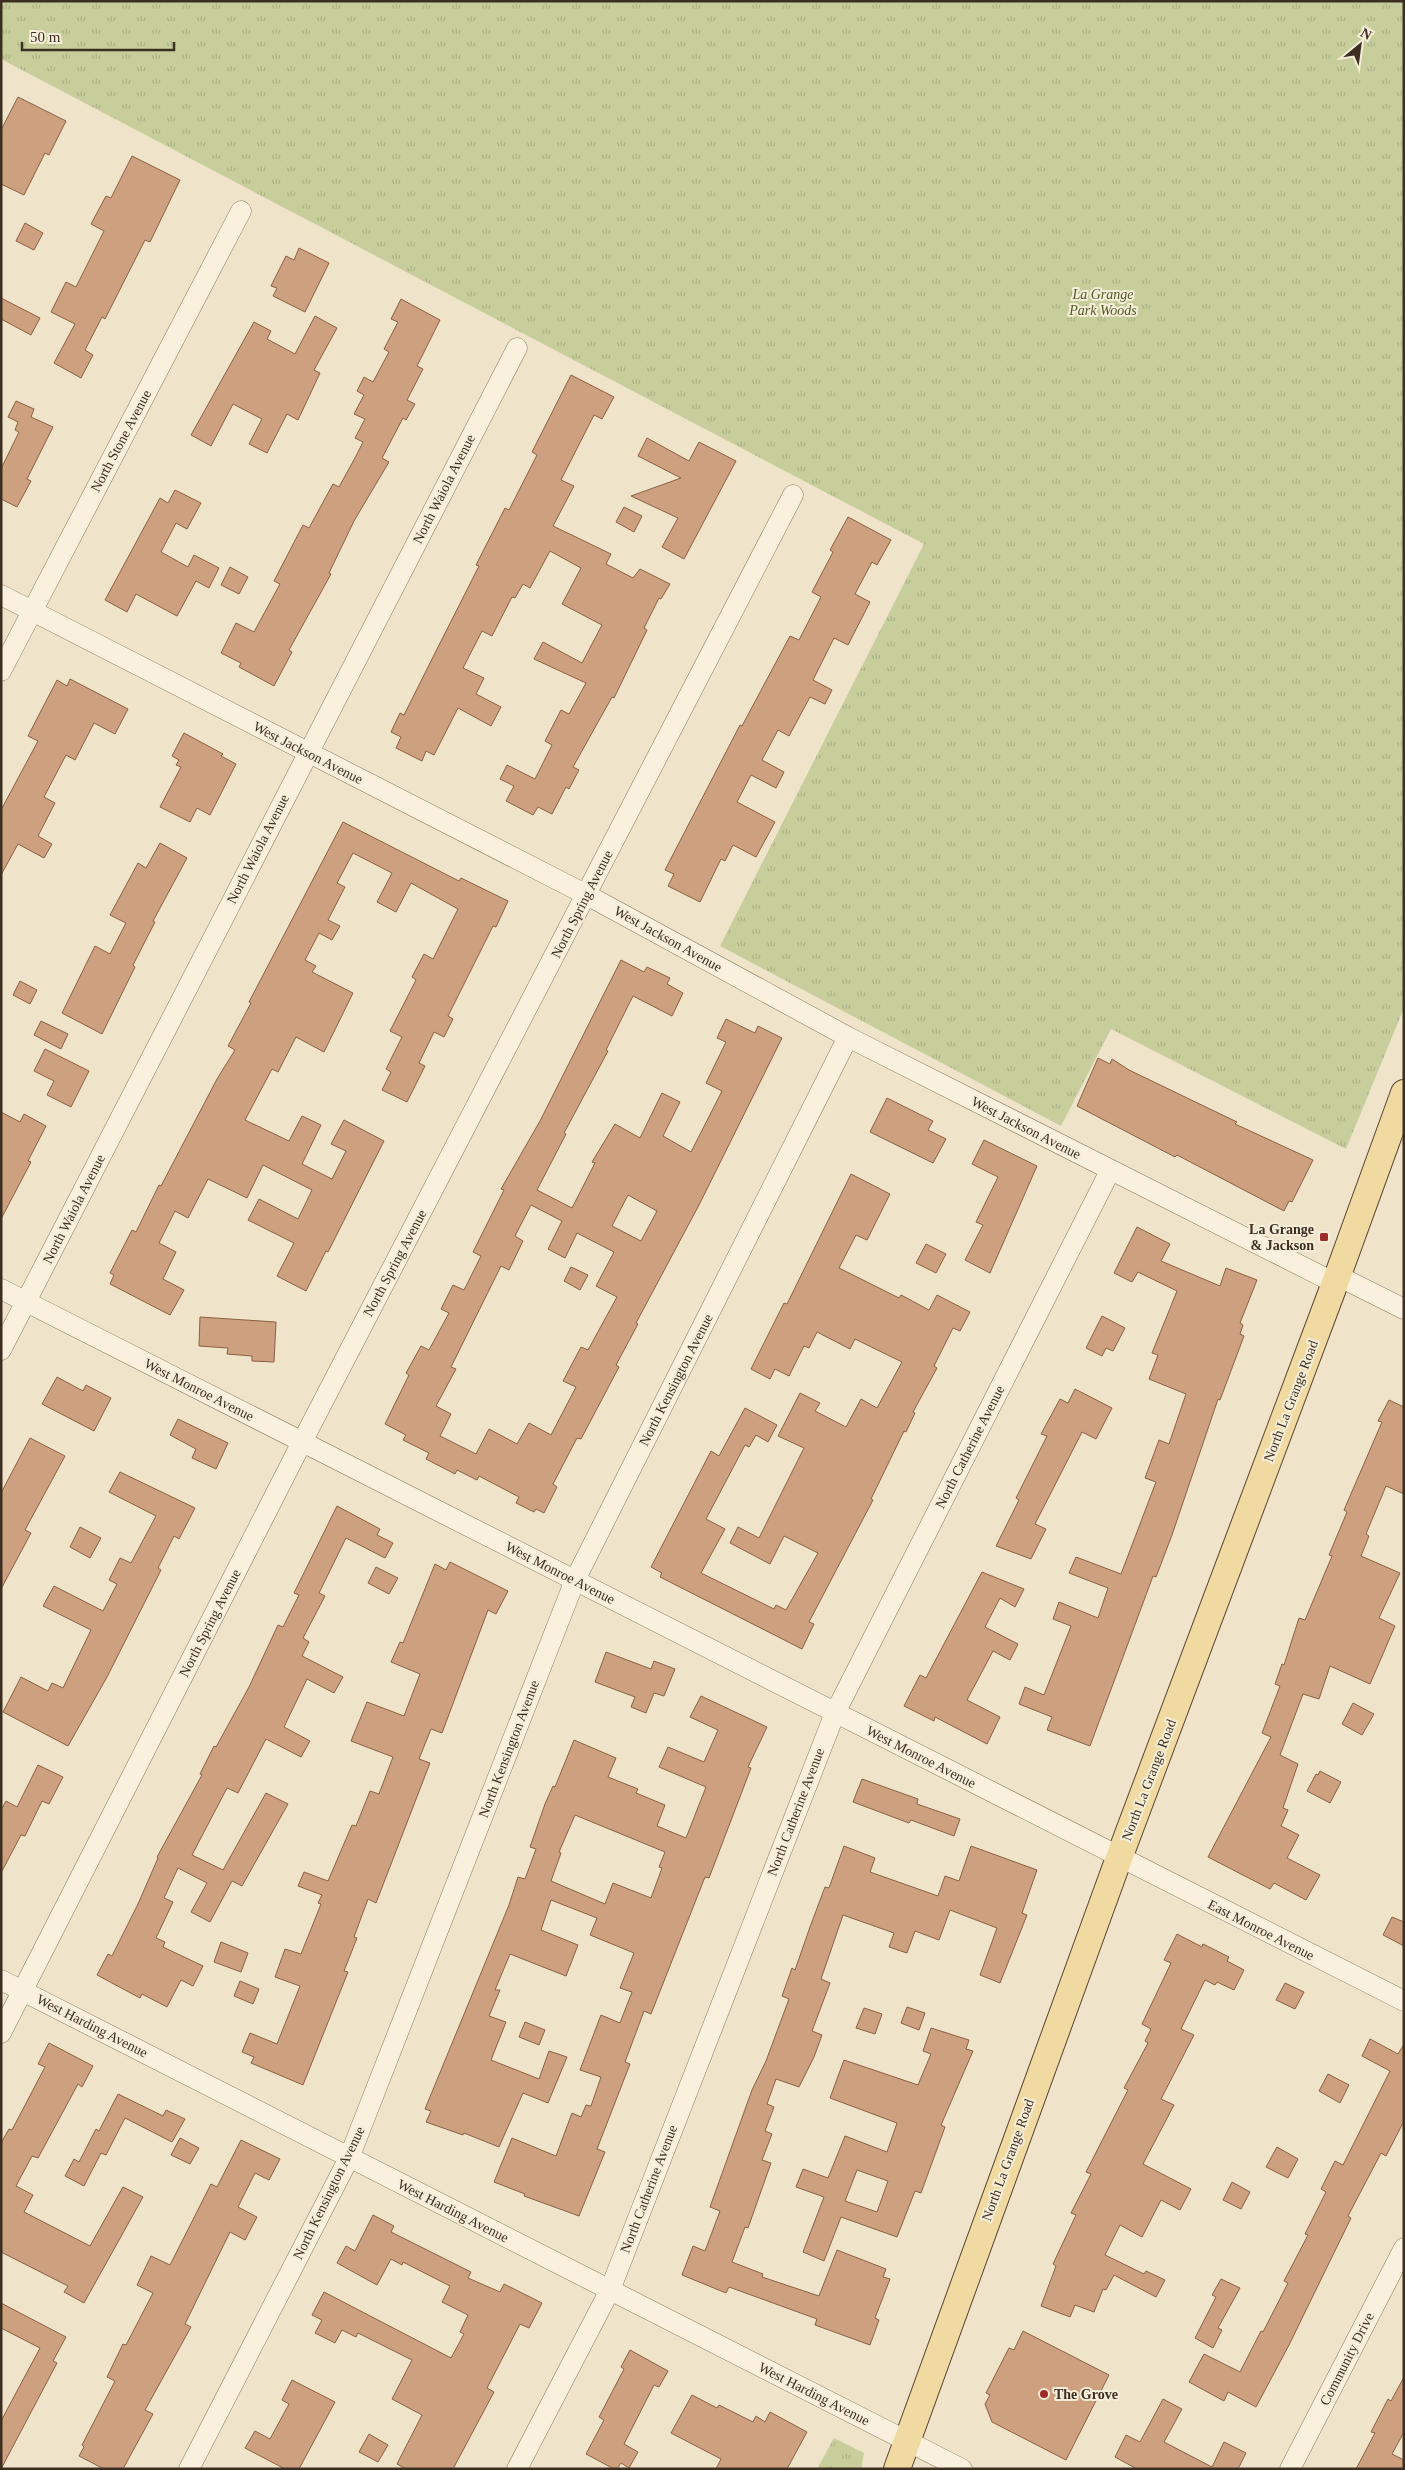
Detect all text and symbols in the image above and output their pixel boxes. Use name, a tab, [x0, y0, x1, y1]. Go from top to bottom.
scale bar	[22, 20, 175, 52]
north arrow	[1335, 20, 1385, 70]
text: N	[1358, 25, 1374, 43]
text: 50 m	[30, 29, 61, 45]
park label: La Grange Park Woods	[1068, 287, 1137, 318]
street label: North Stone Avenue	[88, 387, 154, 495]
street label: North Waiola Avenue	[410, 432, 478, 546]
street label: West Jackson Avenue	[251, 719, 365, 787]
street label: North Waiola Avenue	[224, 792, 292, 906]
street label: North Spring Avenue	[548, 848, 616, 960]
street label: West Jackson Avenue	[612, 903, 724, 975]
street label: West Jackson Avenue	[969, 1094, 1083, 1162]
street label: North Waiola Avenue	[40, 1152, 108, 1266]
street label: North Spring Avenue	[361, 1207, 429, 1319]
place label: La Grange & Jackson	[1249, 1222, 1314, 1253]
marker: La Grange & Jackson	[1318, 1231, 1330, 1243]
street label: North Kensington Avenue	[636, 1312, 716, 1448]
street label: North La Grange Road	[1261, 1338, 1321, 1464]
street label: West Monroe Avenue	[142, 1356, 256, 1424]
street label: North Catherine Avenue	[932, 1383, 1008, 1511]
street label: West Monroe Avenue	[503, 1539, 617, 1607]
street label: North Spring Avenue	[176, 1567, 244, 1679]
street label: North Kensington Avenue	[476, 1678, 542, 1820]
street label: North La Grange Road	[1119, 1717, 1179, 1843]
street label: West Monroe Avenue	[864, 1723, 978, 1791]
street label: North Catherine Avenue	[765, 1746, 827, 1878]
street label: East Monroe Avenue	[1205, 1897, 1317, 1963]
street label: West Harding Avenue	[34, 1992, 150, 2060]
street label: North La Grange Road	[979, 2097, 1037, 2223]
street label: North Catherine Avenue	[618, 2123, 680, 2255]
street label: North Kensington Avenue	[290, 2124, 368, 2262]
street label: West Harding Avenue	[395, 2177, 511, 2245]
street label: Community Drive	[1317, 2310, 1377, 2408]
street label: West Harding Avenue	[756, 2360, 872, 2428]
place label: The Grove	[1054, 2387, 1118, 2402]
marker: The Grove	[1038, 2388, 1050, 2400]

